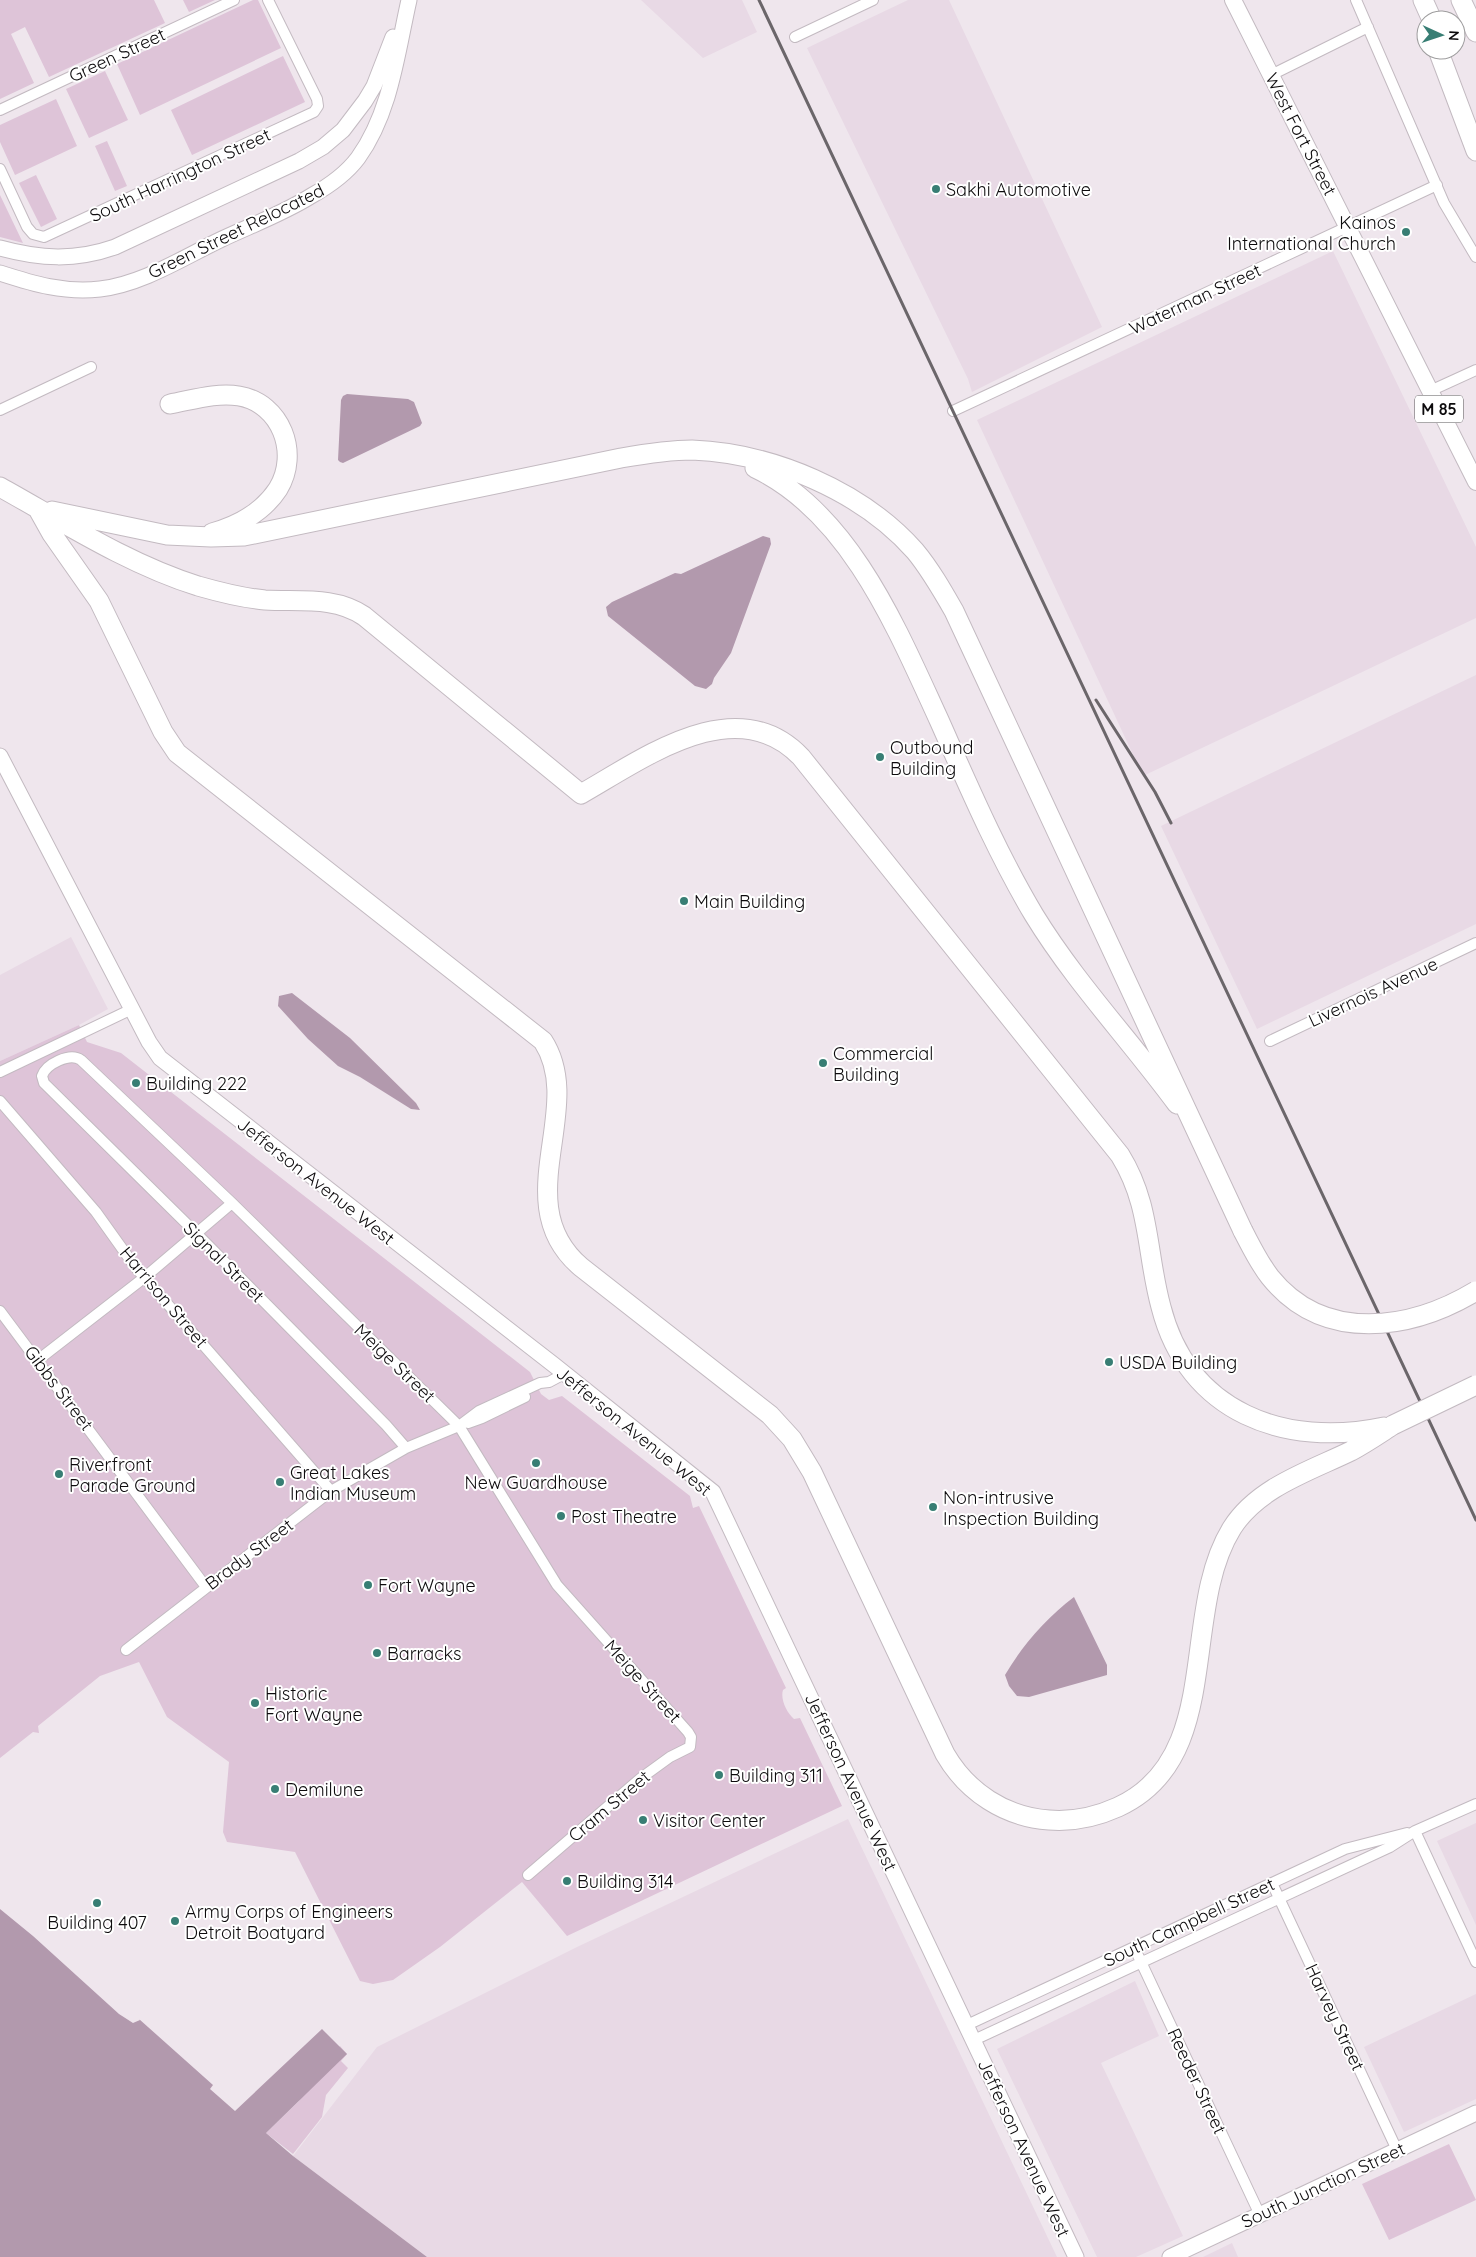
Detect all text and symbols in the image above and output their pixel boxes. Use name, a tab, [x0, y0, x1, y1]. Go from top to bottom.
north arrow	[1416, 10, 1466, 60]
street label: Green Street	[65, 23, 169, 87]
text: N	[1445, 30, 1463, 41]
street label: West Fort Street	[1260, 69, 1342, 199]
street label: South Harrington Street	[86, 123, 274, 227]
street label: Green Street Relocated	[144, 178, 328, 284]
place label: Sakhi Automotive	[946, 178, 1091, 201]
marker: Sakhi Automotive	[930, 183, 942, 195]
place label: Kainos International Church	[1227, 211, 1396, 255]
marker: Kainos International Church	[1400, 226, 1412, 238]
street label: Waterman Street	[1125, 258, 1265, 340]
road number: M 85	[1415, 396, 1463, 422]
place label: Outbound Building	[890, 736, 973, 780]
marker: Outbound Building	[874, 751, 886, 763]
place label: Main Building	[694, 890, 805, 913]
marker: Main Building	[678, 895, 690, 907]
street label: Livernois Avenue	[1305, 952, 1441, 1032]
place label: Commercial Building	[833, 1042, 933, 1086]
marker: Commercial Building	[817, 1057, 829, 1069]
place label: Building 222	[146, 1072, 247, 1095]
marker: Building 222	[130, 1077, 142, 1089]
street label: Jefferson Avenue West	[233, 1112, 399, 1250]
street label: Signal Street	[179, 1217, 269, 1307]
street label: Harrison Street	[115, 1242, 213, 1352]
street label: Meige Street	[350, 1319, 440, 1407]
street label: Gibbs Street	[20, 1341, 98, 1435]
place label: USDA Building	[1119, 1351, 1237, 1374]
marker: USDA Building	[1103, 1356, 1115, 1368]
street label: Jefferson Avenue West	[552, 1361, 716, 1501]
place label: Riverfront Parade Ground	[69, 1453, 196, 1497]
marker: New Guardhouse	[530, 1457, 542, 1469]
place label: Great Lakes Indian Museum	[290, 1461, 416, 1505]
marker: Riverfront Parade Ground	[53, 1468, 65, 1480]
place label: New Guardhouse	[465, 1471, 607, 1494]
marker: Great Lakes Indian Museum	[274, 1476, 286, 1488]
place label: Non-intrusive Inspection Building	[943, 1486, 1099, 1530]
marker: Non-intrusive Inspection Building	[927, 1501, 939, 1513]
place label: Post Theatre	[571, 1505, 677, 1528]
marker: Post Theatre	[555, 1510, 567, 1522]
street label: Brady Street	[200, 1513, 298, 1595]
place label: Fort Wayne	[378, 1574, 476, 1597]
marker: Fort Wayne	[362, 1579, 374, 1591]
street label: Meige Street	[600, 1635, 686, 1727]
place label: Barracks	[387, 1642, 461, 1665]
marker: Barracks	[371, 1647, 383, 1659]
place label: Historic Fort Wayne	[265, 1682, 363, 1726]
street label: Jefferson Avenue West	[800, 1689, 902, 1875]
marker: Historic Fort Wayne	[249, 1697, 261, 1709]
place label: Building 311	[729, 1764, 823, 1787]
street label: Cram Street	[563, 1765, 655, 1847]
marker: Building 311	[713, 1769, 725, 1781]
place label: Demilune	[285, 1778, 363, 1801]
marker: Demilune	[269, 1783, 281, 1795]
place label: Visitor Center	[653, 1809, 765, 1832]
marker: Visitor Center	[637, 1814, 649, 1826]
place label: Building 314	[577, 1870, 673, 1893]
street label: South Campbell Street	[1100, 1872, 1278, 1972]
marker: Building 314	[561, 1875, 573, 1887]
marker: Building 407	[91, 1897, 103, 1909]
place label: Army Corps of Engineers Detroit Boatyard	[185, 1900, 393, 1944]
place label: Building 407	[47, 1911, 147, 1934]
marker: Army Corps of Engineers Detroit Boatyard	[169, 1915, 181, 1927]
street label: Harvey Street	[1300, 1960, 1370, 2074]
street label: Reeder Street	[1162, 2024, 1232, 2138]
street label: Jefferson Avenue West	[973, 2055, 1075, 2241]
street label: South Junction Street	[1237, 2137, 1409, 2233]

